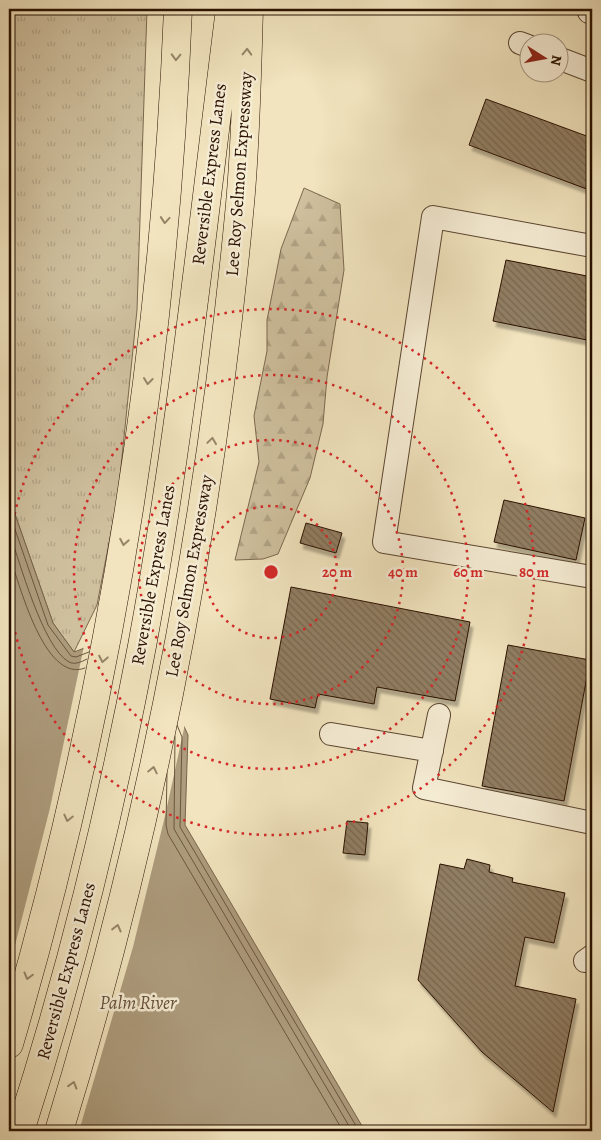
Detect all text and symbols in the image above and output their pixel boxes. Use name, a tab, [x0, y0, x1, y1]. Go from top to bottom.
north arrow	[518, 32, 568, 82]
one-way arrow	[242, 48, 253, 56]
one-way arrow	[171, 54, 181, 62]
text: N	[546, 54, 567, 67]
street label: Lee Roy Selmon Expressway	[220, 70, 258, 277]
street label: Reversible Express Lanes	[186, 82, 232, 266]
one-way arrow	[160, 216, 171, 224]
one-way arrow	[143, 377, 154, 385]
one-way arrow	[207, 436, 217, 445]
street label: Lee Roy Selmon Expressway	[159, 472, 219, 679]
street label: Reversible Express Lanes	[125, 483, 181, 667]
one-way arrow	[120, 538, 130, 546]
text: 20 m	[322, 562, 352, 582]
text: 40 m	[388, 562, 418, 582]
text: 60 m	[453, 562, 483, 582]
text: 80 m	[519, 562, 549, 582]
centre of rings	[262, 563, 280, 581]
one-way arrow	[98, 655, 109, 664]
one-way arrow	[147, 765, 158, 774]
one-way arrow	[63, 814, 74, 823]
street label: Reversible Express Lanes	[31, 880, 101, 1062]
one-way arrow	[111, 925, 121, 933]
one-way arrow	[23, 971, 34, 980]
water label: Palm River	[100, 990, 178, 1016]
one-way arrow	[68, 1081, 78, 1089]

